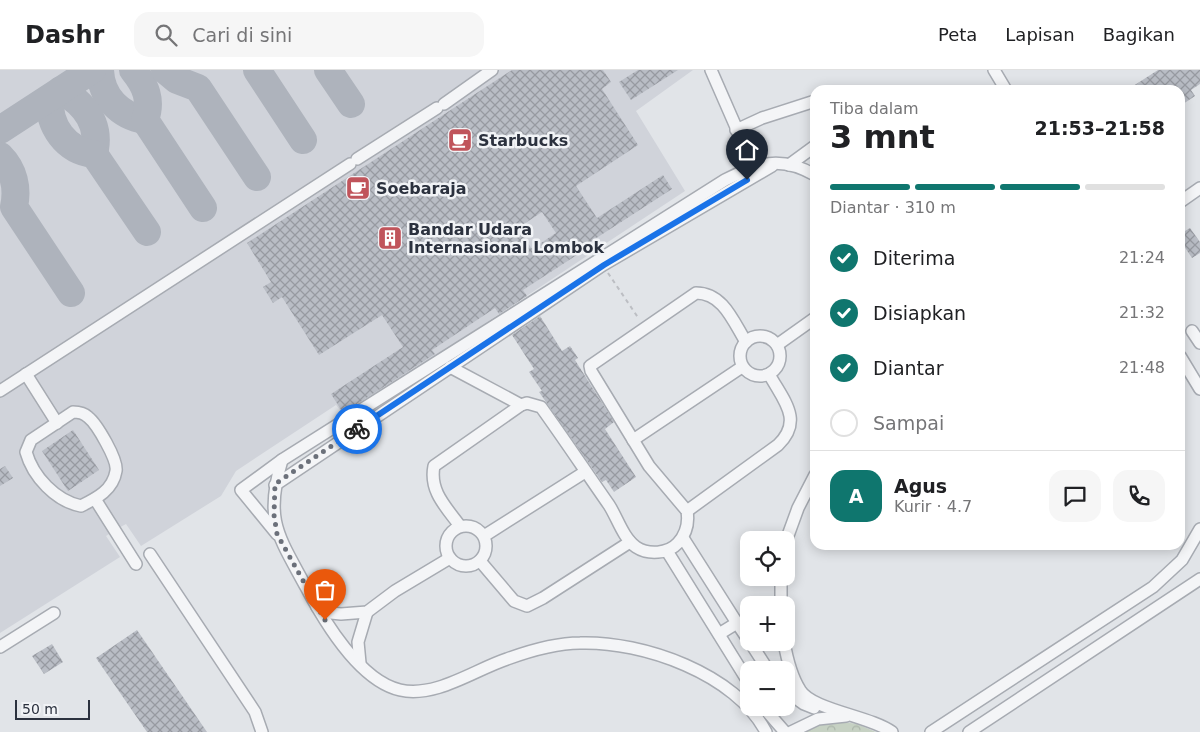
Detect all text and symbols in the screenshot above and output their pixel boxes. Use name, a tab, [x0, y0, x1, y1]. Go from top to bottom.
search box	[134, 12, 484, 57]
text: Dashr	[25, 21, 104, 49]
icon: search	[152, 21, 180, 49]
text: Cari di sini	[192, 24, 292, 46]
text: Peta	[938, 24, 977, 45]
text: Lapisan	[1005, 24, 1075, 45]
text: Bagikan	[1103, 24, 1175, 45]
text: Tiba dalam	[830, 99, 919, 118]
text: 21:53–21:58	[1035, 117, 1165, 139]
text: 3 mnt	[830, 118, 935, 156]
cafe icon: Starbucks	[447, 127, 473, 153]
pin	[726, 129, 768, 180]
place label: Starbucks	[478, 131, 568, 150]
icon: home	[733, 136, 761, 164]
cafe icon: Soebaraja	[345, 175, 371, 201]
place label: Soebaraja	[376, 179, 467, 198]
text: Diantar · 310 m	[830, 198, 956, 217]
place label: Bandar Udara Internasional Lombok	[408, 220, 604, 257]
building icon: Bandar Udara Internasional Lombok	[377, 225, 403, 251]
icon: check	[830, 244, 858, 272]
text: Diterima	[873, 247, 955, 269]
text: 21:24	[1119, 248, 1165, 267]
icon: check	[830, 299, 858, 327]
text: Disiapkan	[873, 302, 966, 324]
text: 21:32	[1119, 303, 1165, 322]
icon: check	[830, 354, 858, 382]
text: Diantar	[873, 357, 944, 379]
text: 21:48	[1119, 358, 1165, 377]
courier	[332, 404, 382, 454]
text: Sampai	[873, 412, 944, 434]
icon: bike	[343, 415, 371, 443]
button: chat	[1049, 470, 1101, 522]
button: phone	[1113, 470, 1165, 522]
text: Agus	[894, 475, 947, 497]
text: A	[849, 485, 863, 507]
text: Kurir · 4.7	[894, 497, 972, 516]
map controls	[740, 531, 795, 716]
button: locate	[740, 531, 795, 586]
pin	[304, 569, 346, 620]
icon: bag	[311, 576, 339, 604]
button: +	[740, 596, 795, 651]
button: −	[740, 661, 795, 716]
scale bar	[15, 697, 90, 720]
text: 50 m	[22, 701, 58, 717]

